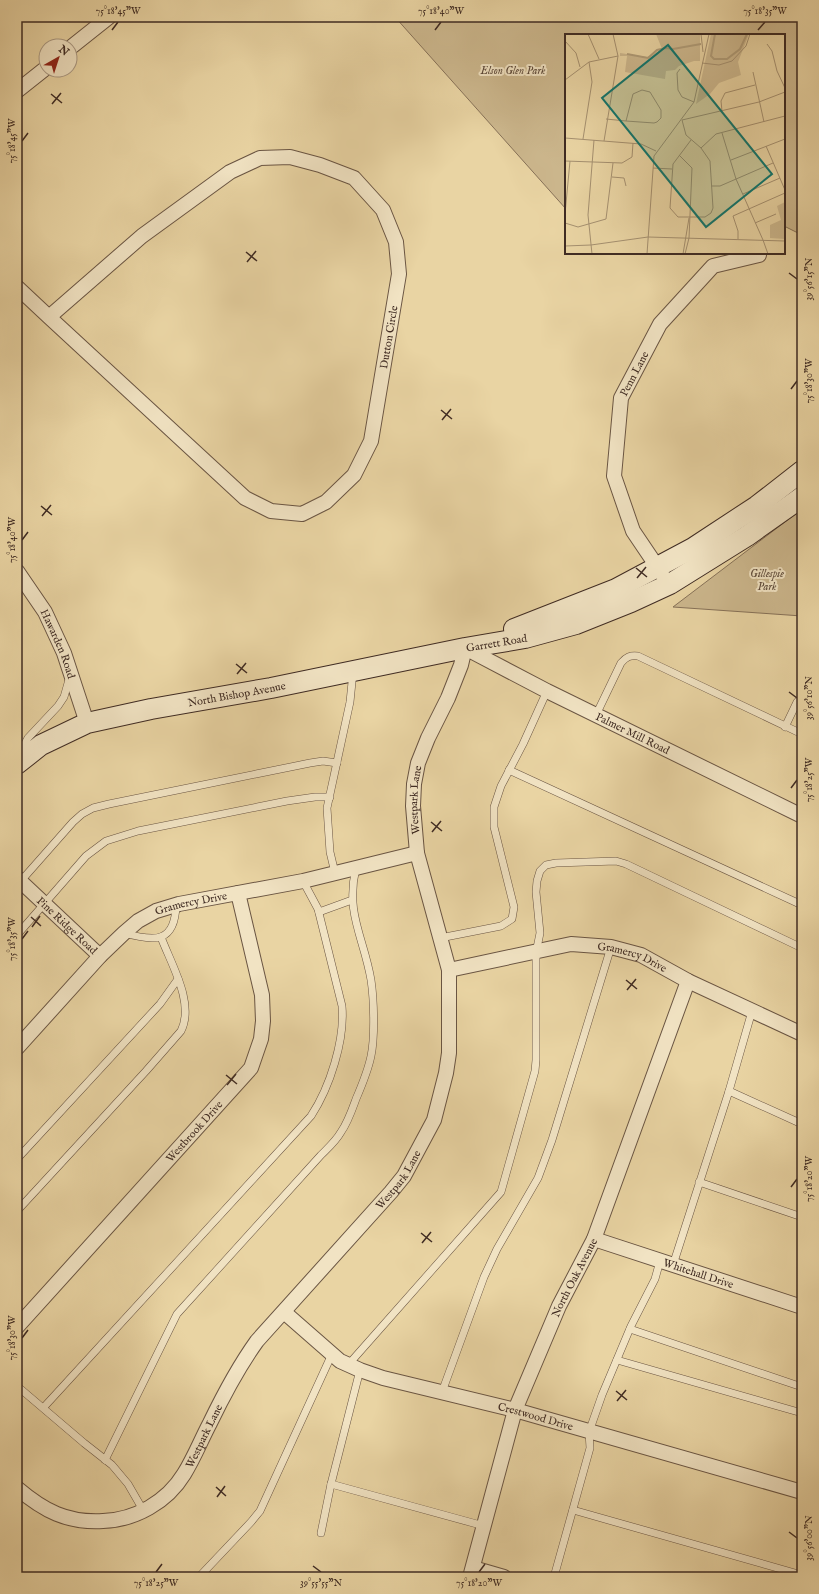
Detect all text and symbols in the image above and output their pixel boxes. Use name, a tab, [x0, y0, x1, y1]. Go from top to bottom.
text: 75°18'45"W	[96, 5, 141, 18]
text: 75°18'40"W	[418, 5, 465, 18]
text: 75°18'35"W	[743, 5, 787, 18]
inset map	[565, 34, 785, 254]
north arrow	[38, 38, 78, 78]
text: N	[55, 42, 72, 60]
park label: Elson Glen Park	[480, 64, 546, 78]
text: 75°18'45"W	[6, 118, 19, 163]
text: 39°56'15"N	[803, 257, 816, 300]
street label: Dutton Circle	[377, 305, 402, 370]
street label: Penn Lane	[617, 349, 652, 399]
text: 75°18'30"W	[803, 358, 816, 404]
text: 75°18'40"W	[6, 516, 19, 563]
park label: Gillespie Park	[750, 567, 784, 594]
street label: Hawarden Road	[37, 607, 78, 681]
street label: Garrett Road	[465, 632, 528, 656]
text: 39°56'10"N	[803, 676, 816, 720]
street label: North Bishop Avenue	[187, 679, 287, 710]
street label: Palmer Mill Road	[593, 710, 672, 758]
text: 75°18'25"W	[803, 757, 816, 802]
street label: Westpark Lane	[407, 764, 425, 835]
street label: Gramercy Drive	[153, 889, 228, 919]
street label: Pine Ridge Road	[33, 894, 100, 958]
text: 75°18'35"W	[6, 917, 19, 961]
street label: Gramercy Drive	[597, 940, 669, 976]
street label: Westbrook Drive	[163, 1098, 226, 1166]
street label: Westpark Lane	[373, 1148, 425, 1212]
text: 75°18'20"W	[803, 1156, 816, 1202]
street label: North Oak Avenue	[549, 1236, 601, 1320]
street label: Whitehall Drive	[661, 1256, 735, 1292]
text: 75°18'30"W	[6, 1315, 19, 1361]
street label: Crestwood Drive	[496, 1400, 575, 1434]
street label: Westpark Lane	[183, 1402, 226, 1471]
text: 39°56'00"N	[803, 1515, 816, 1561]
text: 75°18'25"W	[134, 1577, 179, 1590]
text: 39°55'55"N	[300, 1577, 342, 1590]
text: 75°18'20"W	[456, 1577, 502, 1590]

